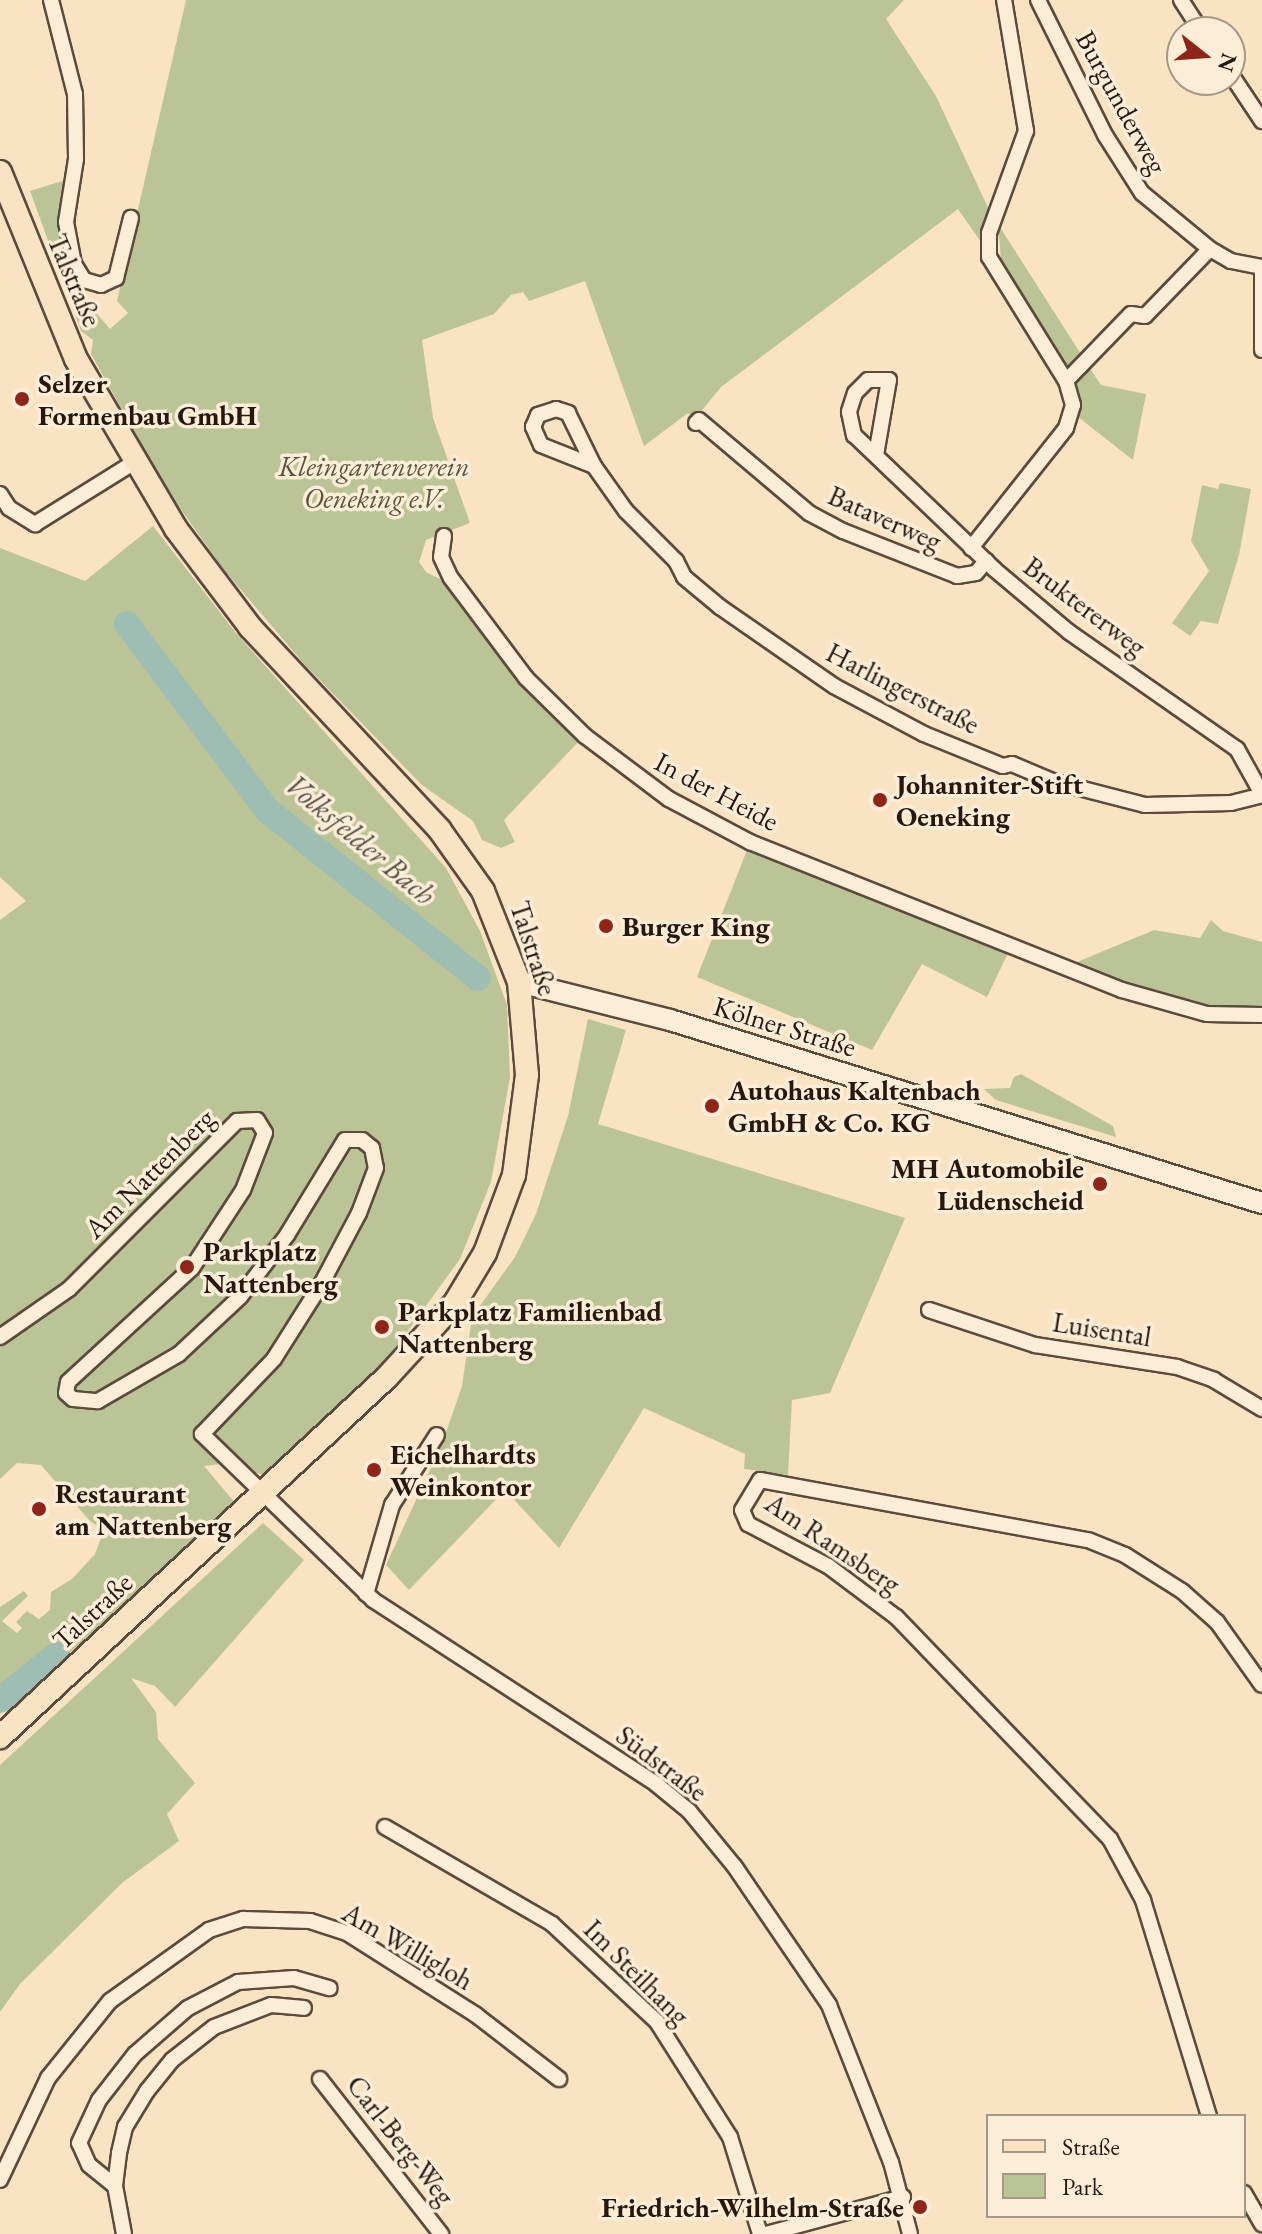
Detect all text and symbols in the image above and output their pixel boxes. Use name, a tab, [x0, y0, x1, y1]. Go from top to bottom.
north arrow	[1166, 16, 1246, 96]
street label: Burgunderweg	[1069, 25, 1175, 179]
text: N	[1211, 50, 1244, 75]
street label: Talstraße	[41, 229, 109, 331]
place label: Selzer Formenbau GmbH	[38, 366, 257, 432]
marker: Selzer Formenbau GmbH	[13, 390, 31, 408]
park label: Kleingartenverein Oeneking e.V.	[279, 449, 469, 515]
street label: Bataverweg	[823, 478, 947, 558]
street label: Bruktererweg	[1017, 549, 1153, 663]
street label: Harlingerstraße	[821, 635, 985, 741]
street label: In der Heide	[649, 744, 785, 838]
water label: Volksfelder Bach	[278, 767, 442, 913]
place label: Johanniter-Stift Oeneking	[896, 767, 1083, 833]
marker: Johanniter-Stift Oeneking	[871, 791, 889, 809]
street label: Talstraße	[503, 897, 565, 999]
place label: Burger King	[622, 909, 770, 943]
marker: Burger King	[597, 917, 615, 935]
street label: Kölner Straße	[710, 988, 860, 1064]
place label: Autohaus Kaltenbach GmbH & Co. KG	[728, 1073, 981, 1139]
marker: Autohaus Kaltenbach GmbH & Co. KG	[703, 1097, 721, 1115]
street label: Am Nattenberg	[77, 1101, 221, 1245]
place label: MH Automobile Lüdenscheid	[891, 1151, 1084, 1217]
marker: MH Automobile Lüdenscheid	[1091, 1175, 1109, 1193]
place label: Parkplatz Nattenberg	[203, 1234, 338, 1300]
marker: Parkplatz Nattenberg	[178, 1258, 196, 1276]
place label: Parkplatz Familienbad Nattenberg	[398, 1294, 662, 1360]
street label: Luisental	[1050, 1305, 1154, 1353]
marker: Parkplatz Familienbad Nattenberg	[373, 1318, 391, 1336]
place label: Eichelhardts Weinkontor	[390, 1437, 536, 1503]
marker: Eichelhardts Weinkontor	[365, 1461, 383, 1479]
place label: Restaurant am Nattenberg	[55, 1476, 232, 1542]
street label: Am Ramsberg	[759, 1486, 907, 1600]
marker: Restaurant am Nattenberg	[30, 1500, 48, 1518]
street label: Talstraße	[45, 1566, 139, 1656]
street label: Südstraße	[610, 1718, 714, 1808]
street label: Am Willigloh	[336, 1895, 480, 1997]
street label: Im Steilhang	[577, 1912, 697, 2032]
street label: Carl-Berg-Weg	[340, 2068, 462, 2212]
legend	[986, 2114, 1246, 2218]
text: Straße	[1062, 2131, 1120, 2162]
text: Park	[1062, 2171, 1103, 2202]
place label: Friedrich-Wilhelm-Straße	[601, 2190, 904, 2224]
marker: Friedrich-Wilhelm-Straße	[911, 2198, 929, 2216]

